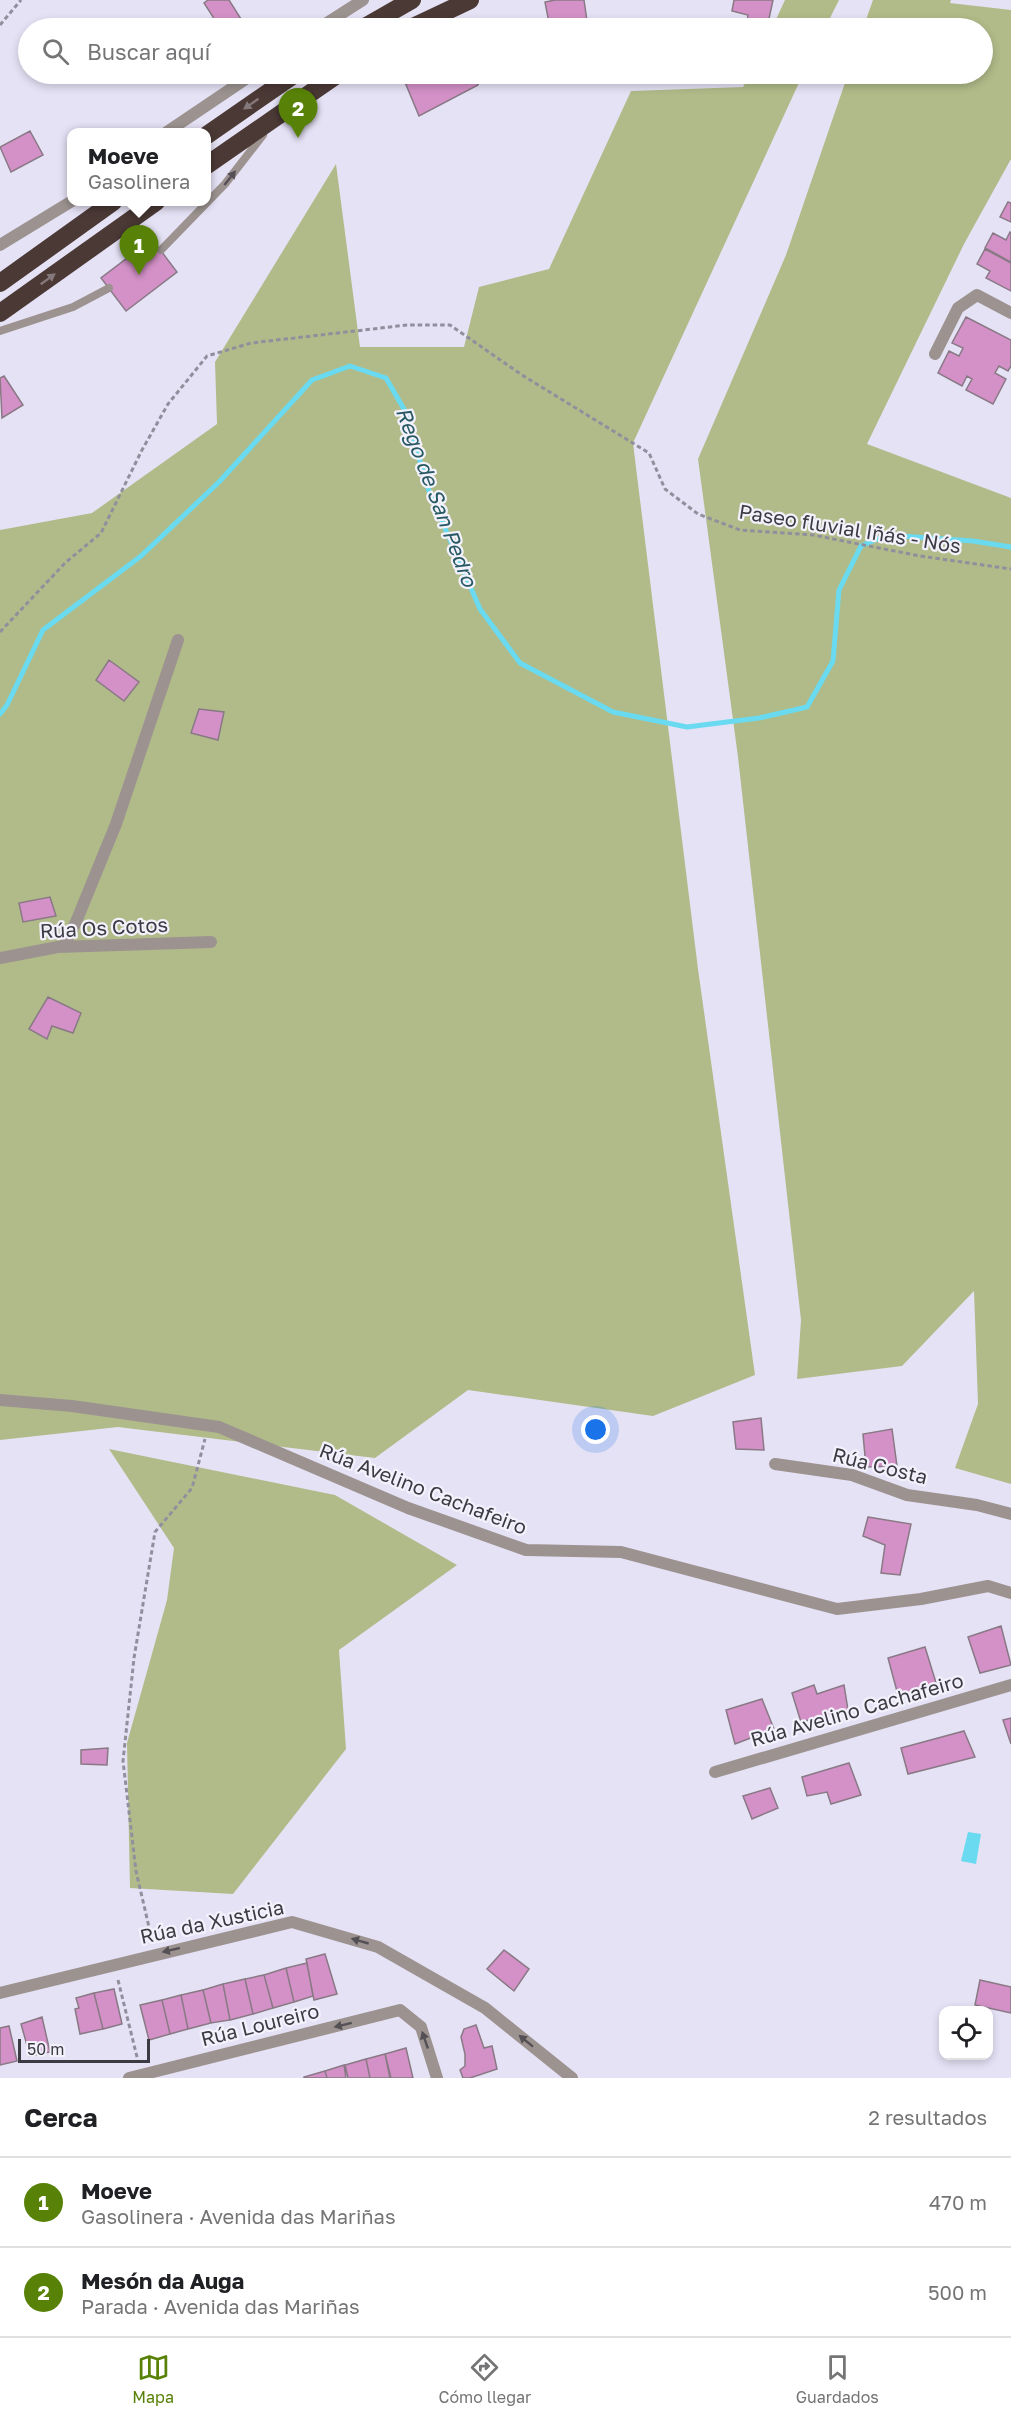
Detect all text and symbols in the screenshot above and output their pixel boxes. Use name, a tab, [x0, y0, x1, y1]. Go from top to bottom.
search box	[18, 18, 993, 84]
icon: search	[39, 35, 72, 68]
text: Buscar aquí	[87, 38, 210, 65]
pin: 2	[278, 88, 318, 138]
one-way arrow	[243, 98, 259, 110]
popup	[67, 128, 211, 206]
text: Moeve	[88, 142, 159, 169]
text: Gasolinera	[88, 169, 190, 193]
one-way arrow	[224, 170, 236, 186]
pin: 1	[120, 226, 158, 275]
one-way arrow	[39, 273, 55, 285]
water label: Rego de San Pedro	[391, 403, 484, 591]
street label: Paseo fluvial Iñás - Nós	[737, 499, 963, 557]
street label: Rúa Os Cotos	[39, 912, 169, 942]
your location	[581, 1415, 610, 1444]
street label: Rúa Avelino Cachafeiro	[316, 1437, 531, 1539]
street label: Rúa Costa	[830, 1442, 930, 1488]
street label: Rúa Avelino Cachafeiro	[748, 1667, 966, 1751]
street label: Rúa da Xusticia	[138, 1894, 286, 1948]
one-way arrow	[351, 1936, 369, 1945]
one-way arrow	[162, 1946, 181, 1955]
street label: Rúa Loureiro	[198, 1998, 321, 2050]
map controls	[939, 2006, 993, 2060]
button: locate	[939, 2006, 993, 2060]
one-way arrow	[334, 2020, 352, 2030]
one-way arrow	[420, 2030, 430, 2048]
scale bar	[18, 2036, 150, 2064]
one-way arrow	[519, 2036, 534, 2048]
text: 50 m	[27, 2039, 64, 2059]
text: Cerca	[24, 2102, 98, 2133]
text: 2 resultados	[868, 2105, 987, 2129]
text: Moeve	[81, 2177, 152, 2204]
text: 1	[38, 2190, 49, 2214]
text: 470 m	[929, 2190, 987, 2214]
text: Gasolinera · Avenida das Mariñas	[81, 2204, 395, 2228]
text: Mesón da Auga	[81, 2267, 244, 2294]
text: 2	[37, 2280, 50, 2304]
text: 500 m	[928, 2280, 987, 2304]
text: Parada · Avenida das Mariñas	[81, 2294, 360, 2318]
tab: Mapa	[132, 2351, 174, 2407]
tab: Cómo llegar	[439, 2351, 531, 2407]
tab: Guardados	[796, 2351, 879, 2407]

